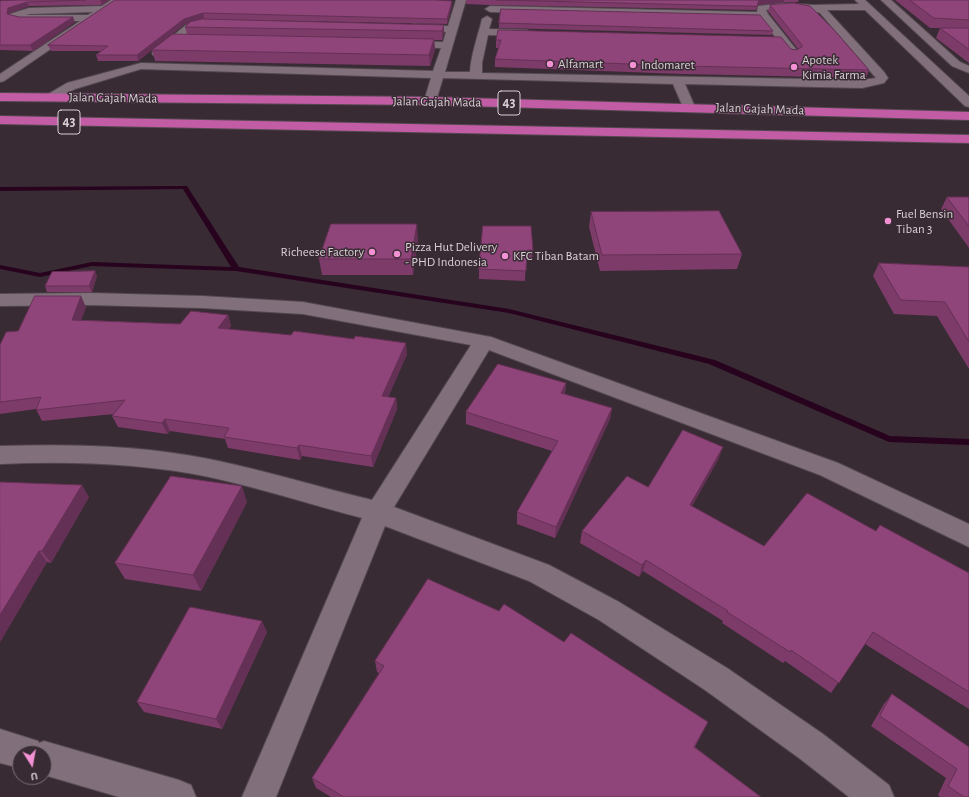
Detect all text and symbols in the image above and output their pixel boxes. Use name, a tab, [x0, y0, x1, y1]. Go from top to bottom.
place label: Apotek Kimia Farma	[802, 52, 866, 83]
place label: Alfamart	[558, 56, 603, 72]
place label: Indomaret	[641, 57, 695, 73]
marker: Alfamart	[545, 59, 555, 69]
marker: Indomaret	[628, 60, 638, 70]
marker: Apotek Kimia Farma	[789, 62, 799, 72]
street label: Jalan Gajah Mada	[69, 89, 157, 107]
road number: 43	[498, 91, 520, 115]
street label: Jalan Gajah Mada	[393, 93, 481, 111]
street label: Jalan Gajah Mada	[715, 100, 805, 118]
road number: 43	[58, 110, 80, 134]
place label: Fuel Bensin Tiban 3	[896, 206, 953, 237]
marker: Fuel Bensin Tiban 3	[883, 216, 893, 226]
place label: Pizza Hut Delivery - PHD Indonesia	[405, 239, 497, 270]
place label: Richeese Factory	[281, 244, 364, 260]
marker: Richeese Factory	[367, 247, 377, 257]
place label: KFC Tiban Batam	[513, 248, 599, 264]
marker: Pizza Hut Delivery - PHD Indonesia	[392, 249, 402, 259]
marker: KFC Tiban Batam	[500, 251, 510, 261]
north arrow	[12, 745, 52, 785]
text: U	[30, 770, 39, 782]

